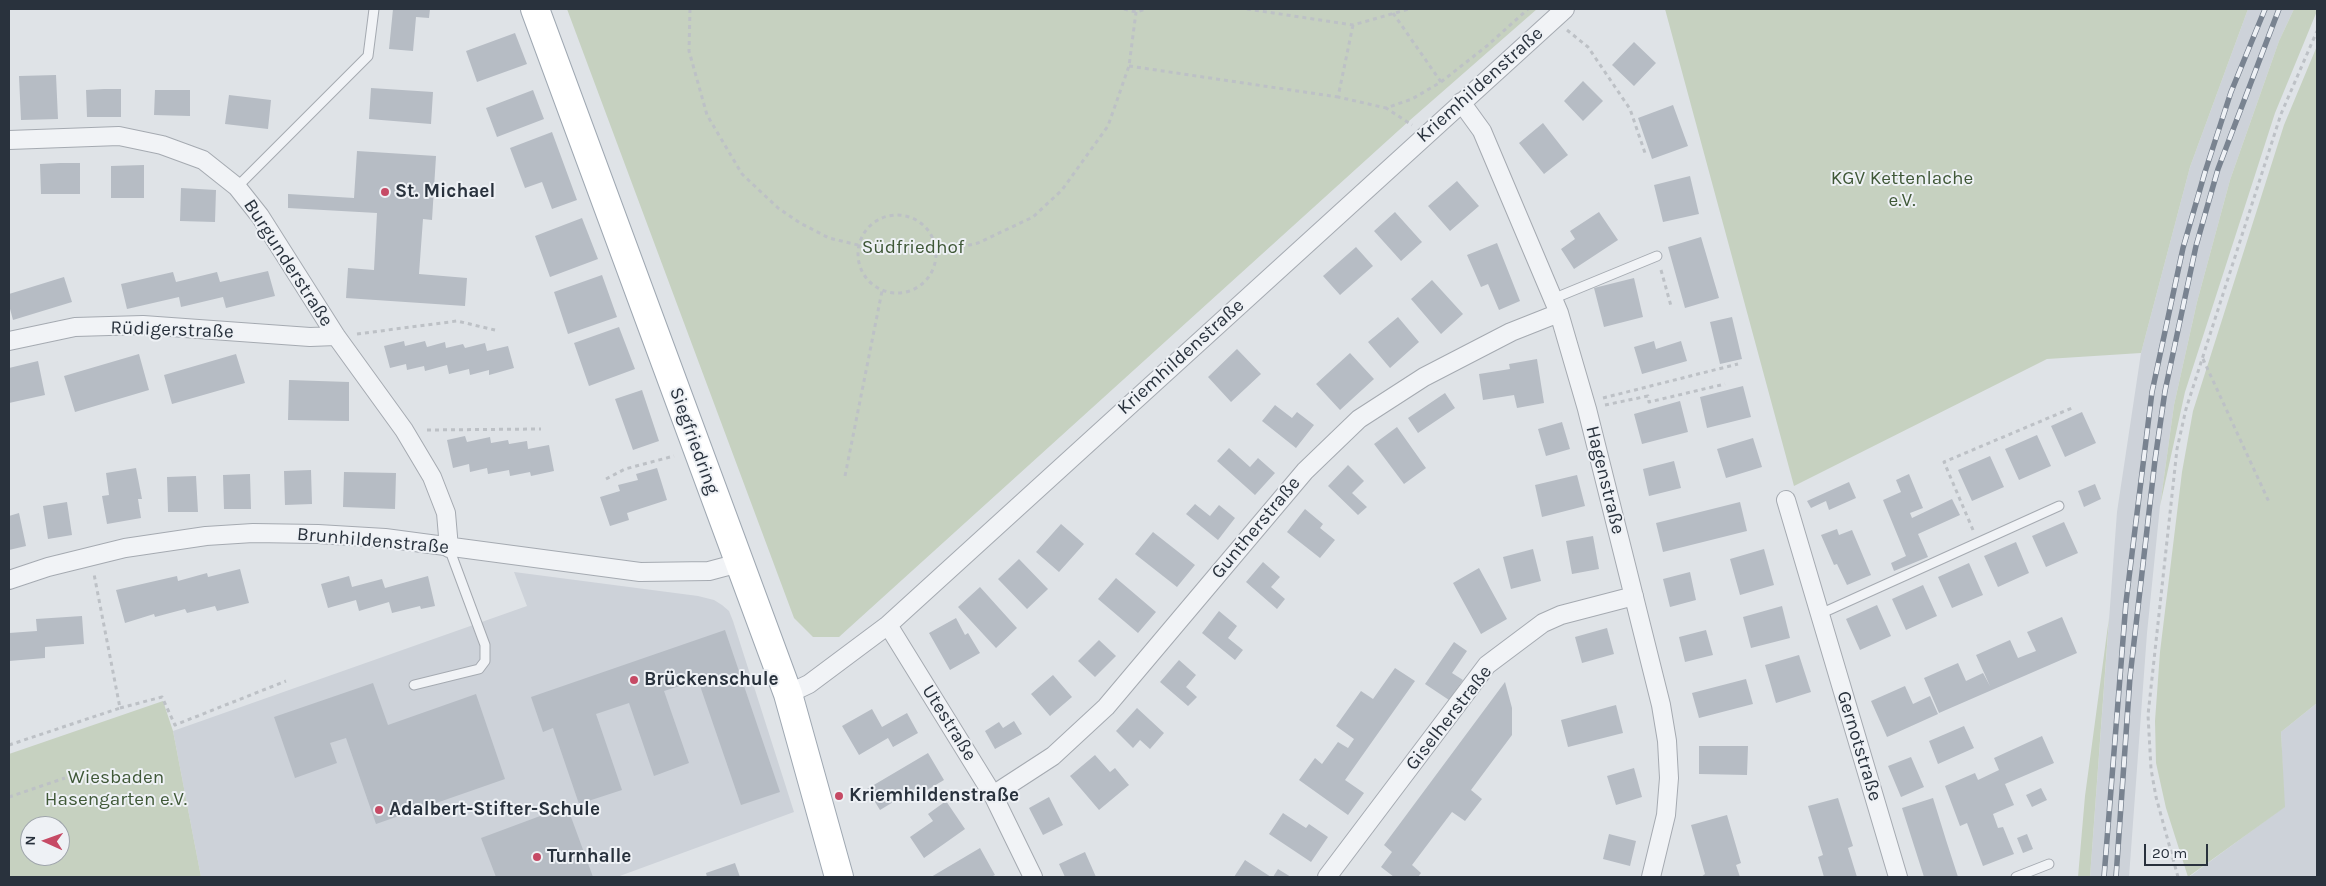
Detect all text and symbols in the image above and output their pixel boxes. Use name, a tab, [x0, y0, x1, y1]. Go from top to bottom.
street label: Kriemhildenstraße	[1412, 22, 1548, 148]
park label: KGV Kettenlache e.V.	[1831, 168, 1973, 212]
place label: St. Michael	[395, 181, 495, 203]
marker: St. Michael	[379, 186, 391, 198]
street label: Burgunderstraße	[238, 195, 338, 331]
park label: Südfriedhof	[862, 237, 964, 259]
street label: Kriemhildenstraße	[1113, 294, 1249, 420]
street label: Rüdigerstraße	[110, 316, 234, 344]
street label: Siegfriedring	[664, 384, 724, 498]
street label: Hagenstraße	[1581, 423, 1629, 537]
street label: Guntherstraße	[1207, 472, 1305, 584]
street label: Brunhildenstraße	[296, 523, 450, 559]
street label: Giselherstraße	[1401, 661, 1497, 775]
place label: Brückenschule	[644, 669, 779, 691]
marker: Brückenschule	[628, 674, 640, 686]
street label: Utestraße	[917, 681, 981, 765]
street label: Gernotstraße	[1831, 688, 1887, 804]
park label: Wiesbaden Hasengarten e.V.	[45, 767, 187, 811]
place label: Kriemhildenstraße	[849, 785, 1019, 807]
marker: Kriemhildenstraße	[833, 790, 845, 802]
place label: Adalbert-Stifter-Schule	[389, 799, 600, 821]
marker: Adalbert-Stifter-Schule	[373, 804, 385, 816]
north arrow	[20, 816, 70, 866]
scale bar	[2146, 834, 2210, 866]
text: N	[22, 835, 39, 846]
text: 20 m	[2152, 844, 2187, 862]
place label: Turnhalle	[547, 846, 631, 868]
marker: Turnhalle	[531, 851, 543, 863]

